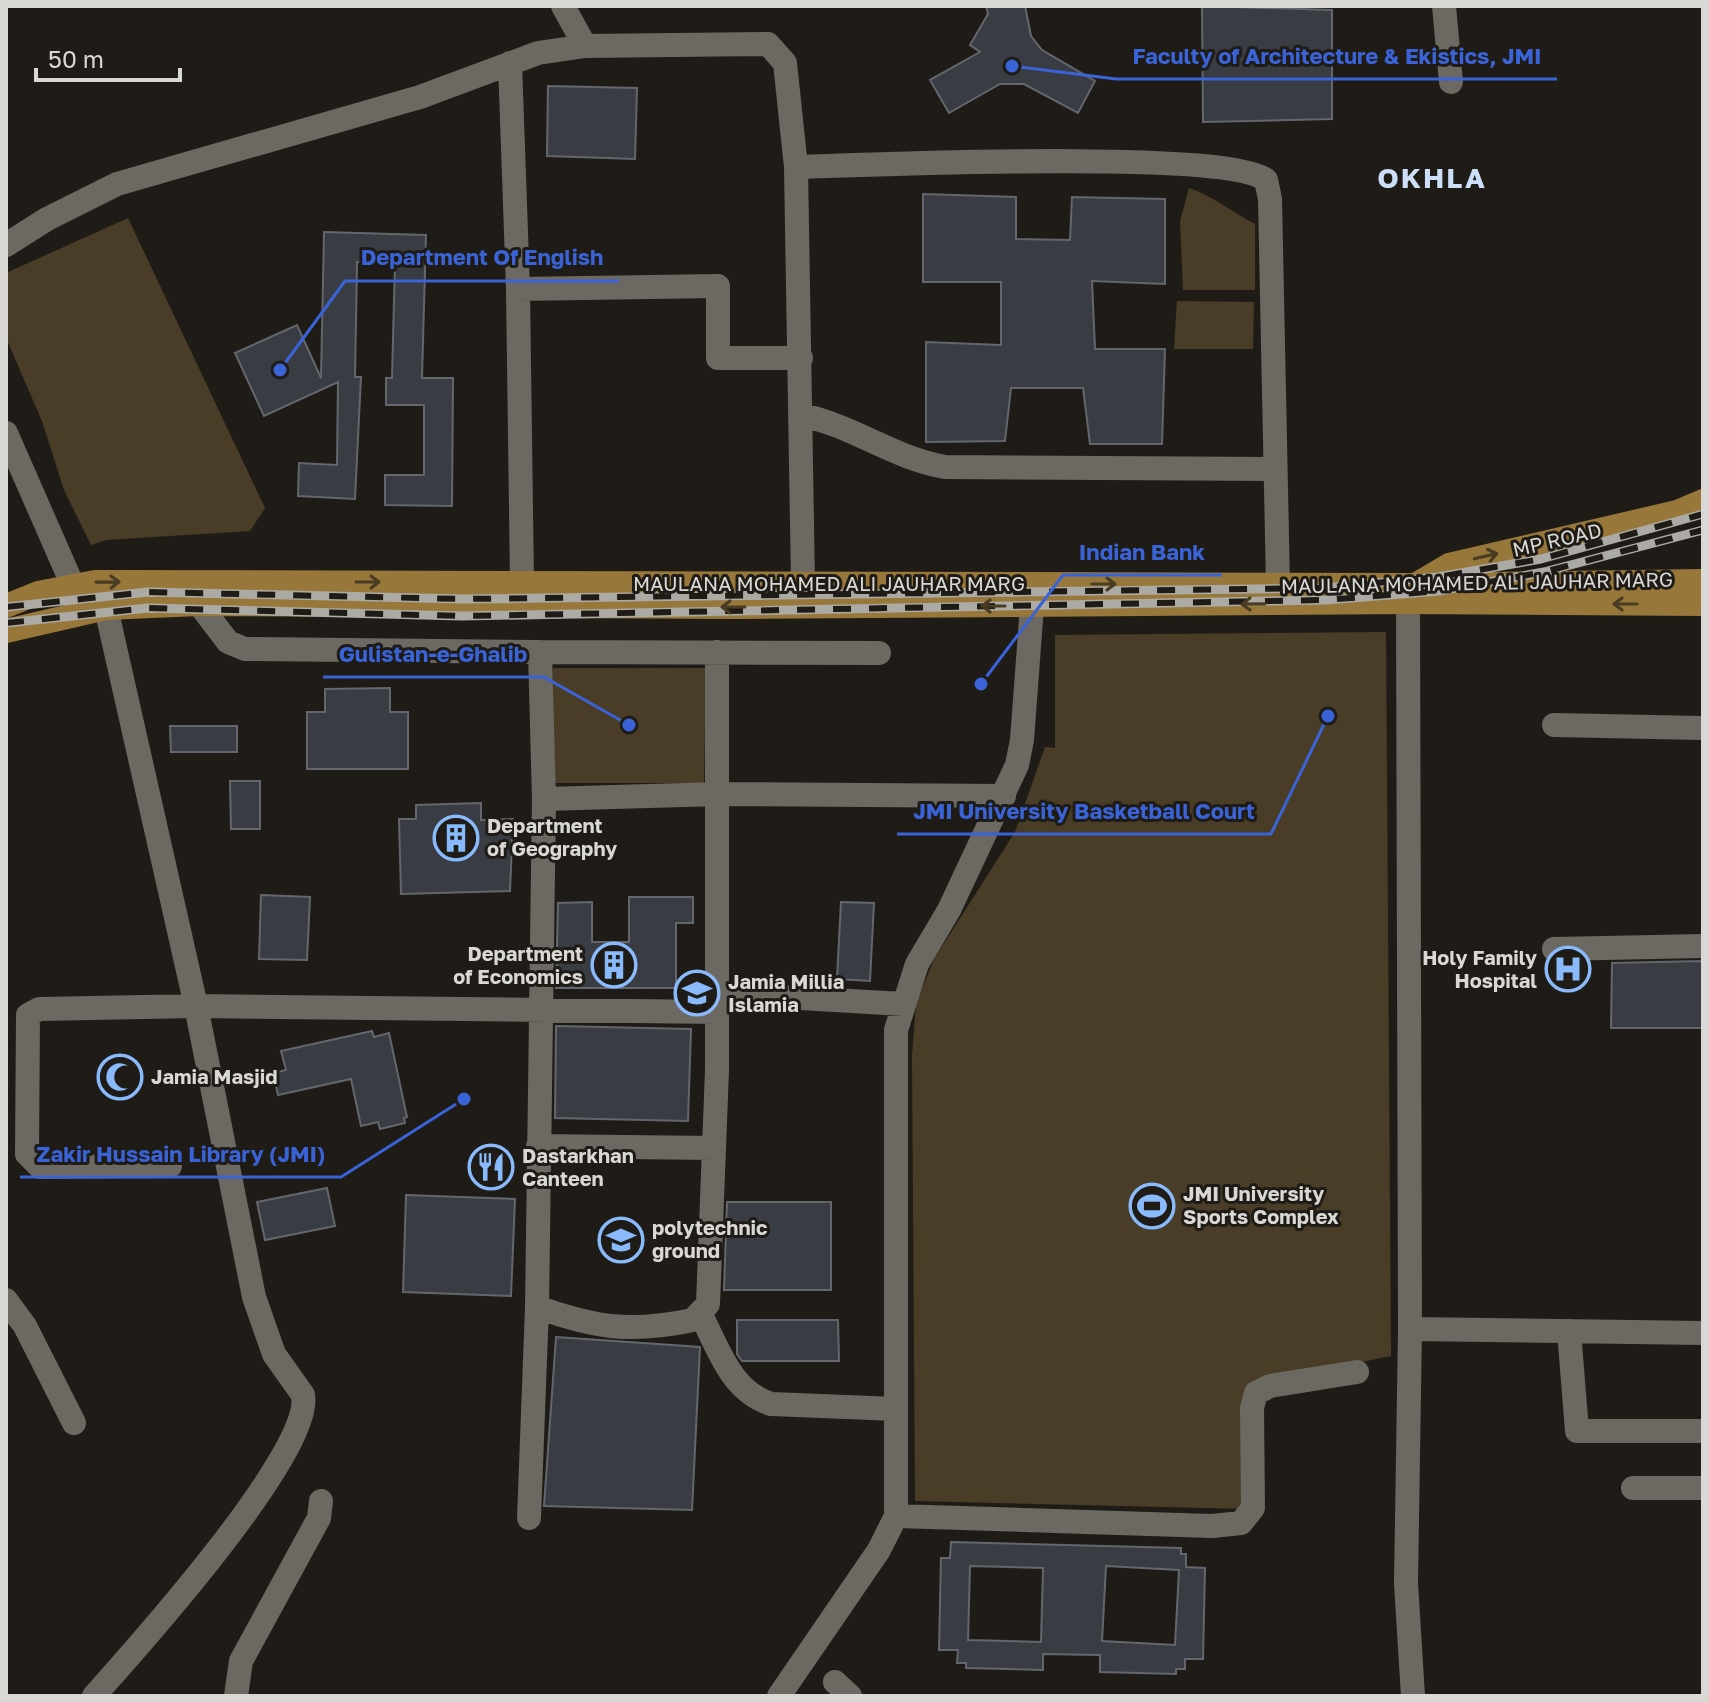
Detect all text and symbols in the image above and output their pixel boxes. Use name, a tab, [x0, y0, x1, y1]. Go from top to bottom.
scale bar	[36, 32, 180, 82]
callout: Faculty of Architecture & Ekistics, JMI	[1116, 33, 1557, 79]
text: Faculty of Architecture & Ekistics, JMI	[1132, 42, 1542, 69]
text: 50 m	[48, 44, 104, 73]
district label: OKHLA	[1377, 161, 1487, 194]
callout: Department Of English	[345, 235, 619, 281]
text: Department Of English	[361, 243, 603, 270]
street label: MP ROAD	[1510, 517, 1604, 561]
callout: Indian Bank	[1063, 529, 1222, 575]
text: Indian Bank	[1079, 538, 1205, 565]
one-way arrow	[1472, 548, 1498, 563]
street label: MAULANA MOHAMED ALI JAUHAR MARG	[1281, 567, 1673, 597]
street label: MAULANA MOHAMED ALI JAUHAR MARG	[633, 571, 1025, 595]
one-way arrow	[94, 574, 121, 590]
one-way arrow	[354, 574, 381, 590]
one-way arrow	[1090, 576, 1117, 592]
one-way arrow	[1240, 596, 1267, 612]
one-way arrow	[1612, 596, 1639, 612]
one-way arrow	[980, 598, 1007, 614]
one-way arrow	[720, 599, 747, 615]
callout: Gulistan-e-Ghalib	[323, 631, 544, 677]
text: Gulistan-e-Ghalib	[339, 640, 527, 667]
callout: JMI University Basketball Court	[897, 788, 1271, 834]
text: JMI University Basketball Court	[913, 797, 1255, 824]
place label: Department of Geography	[487, 813, 617, 860]
building icon: Department of Geography	[432, 814, 480, 862]
place label: Department of Economics	[453, 941, 583, 988]
building icon: Department of Economics	[590, 941, 638, 989]
place label: Holy Family Hospital	[1422, 945, 1537, 992]
hospital icon: Holy Family Hospital	[1544, 945, 1592, 993]
school or university icon: Jamia Millia Islamia	[673, 969, 721, 1017]
place label: Jamia Millia Islamia	[728, 969, 844, 1016]
mosque icon: Jamia Masjid	[96, 1053, 144, 1101]
place label: Jamia Masjid	[151, 1064, 277, 1088]
callout: Zakir Hussain Library (JMI)	[20, 1131, 341, 1177]
text: Zakir Hussain Library (JMI)	[37, 1140, 325, 1167]
restaurant icon: Dastarkhan Canteen	[467, 1143, 515, 1191]
place label: Dastarkhan Canteen	[522, 1143, 634, 1190]
place label: JMI University Sports Complex	[1183, 1181, 1339, 1228]
sports icon: JMI University Sports Complex	[1128, 1182, 1176, 1230]
place label: polytechnic ground	[652, 1215, 767, 1262]
school or university icon: polytechnic ground	[597, 1216, 645, 1264]

